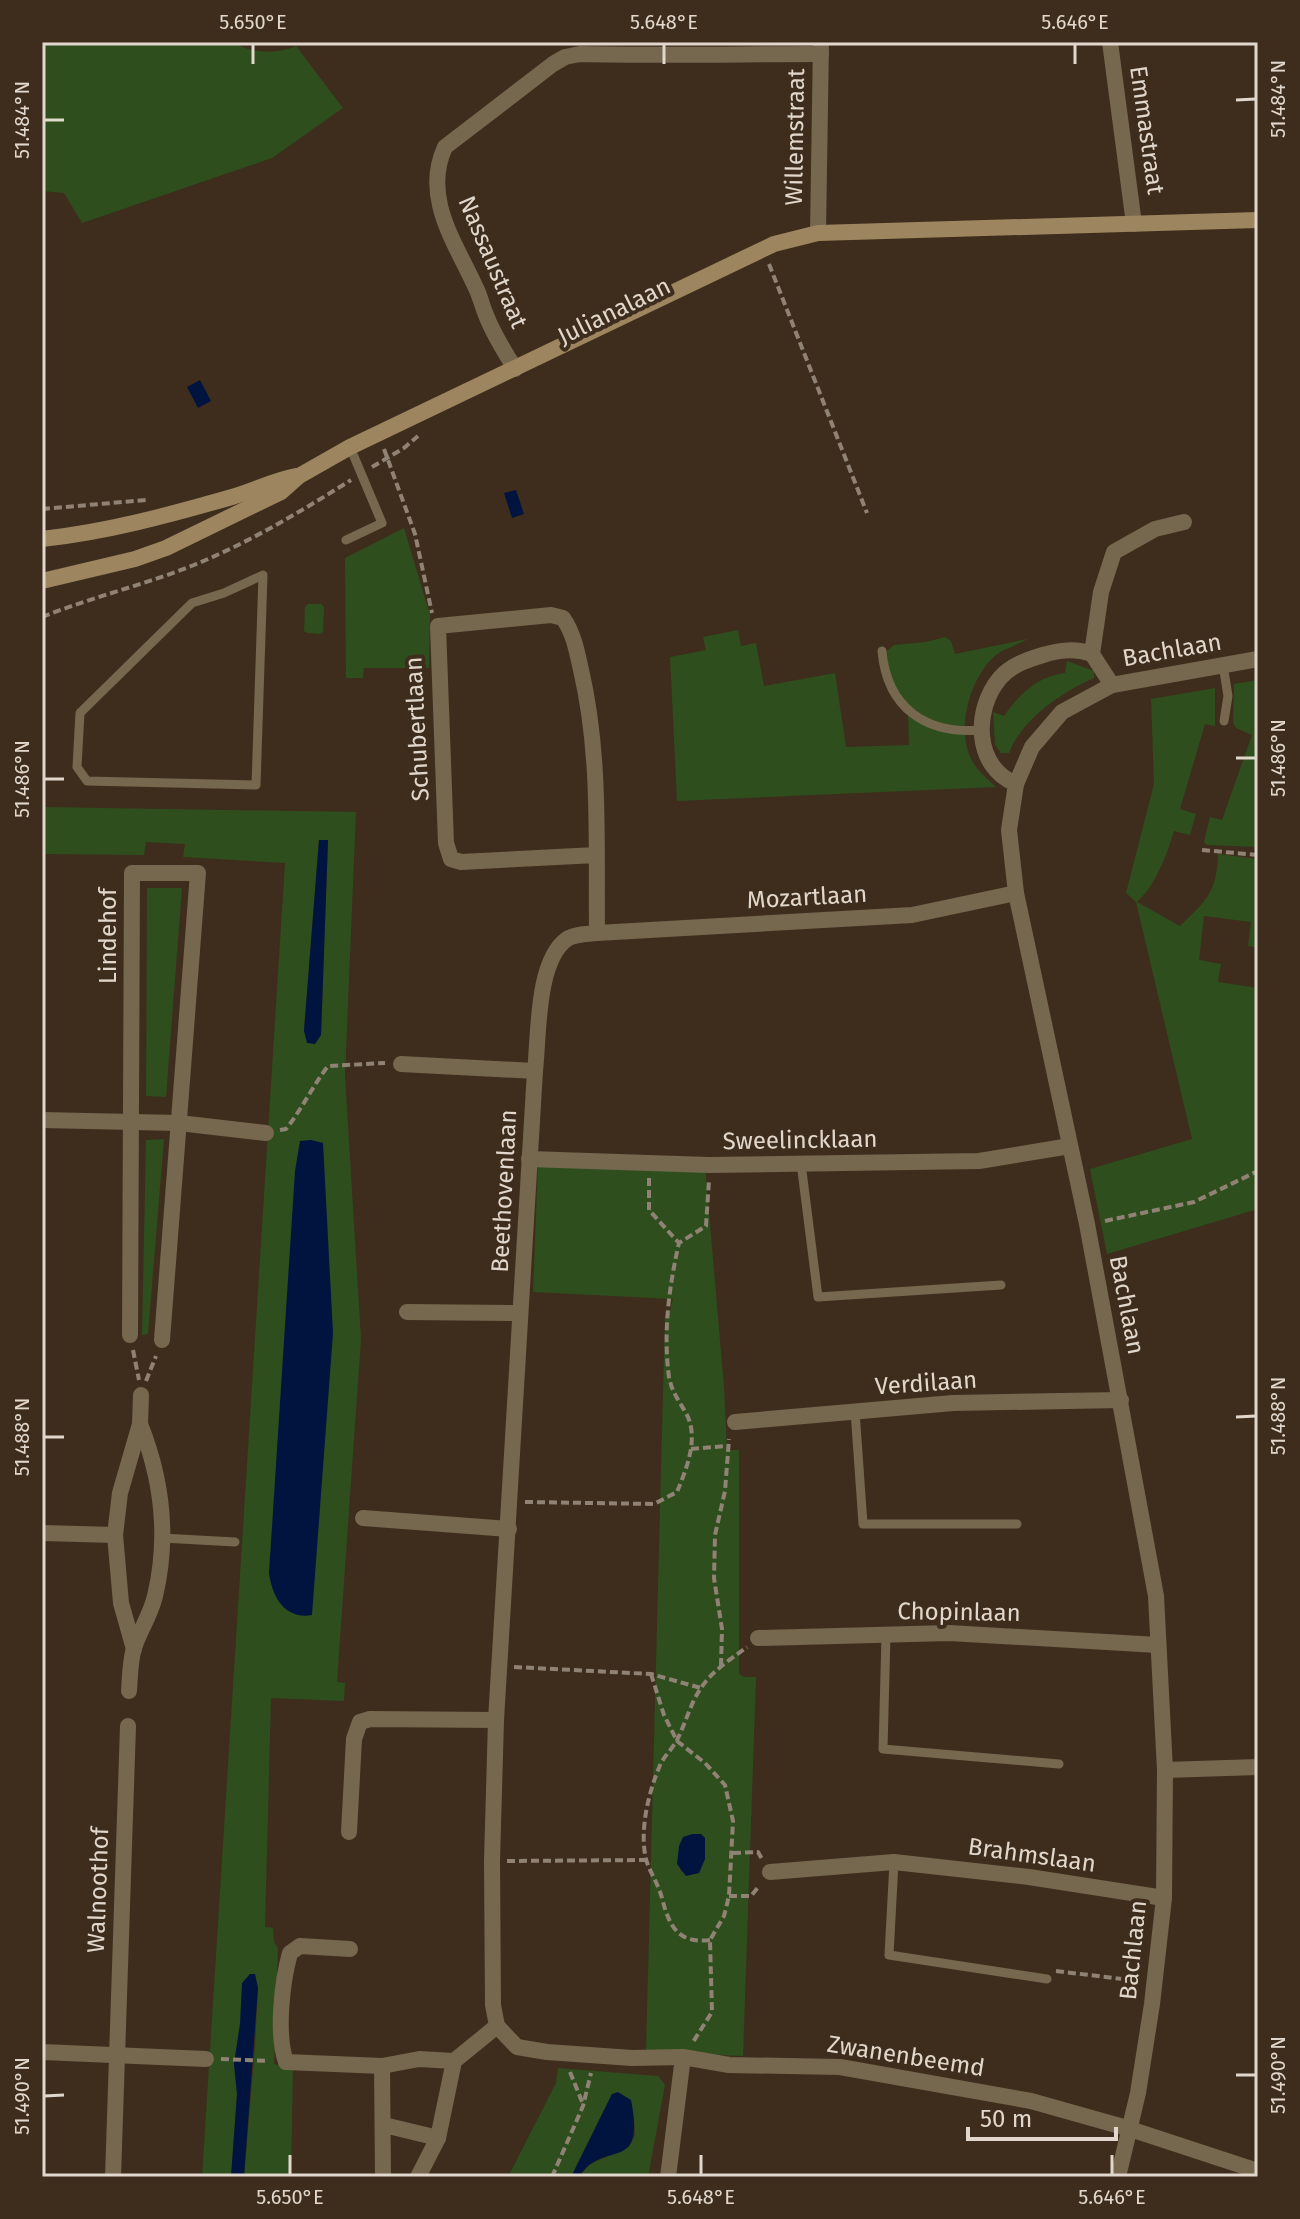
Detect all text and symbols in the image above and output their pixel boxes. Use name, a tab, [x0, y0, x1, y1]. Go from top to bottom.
text: 5.650°E	[219, 10, 287, 34]
text: 5.648°E	[630, 10, 698, 34]
text: 5.646°E	[1041, 10, 1109, 34]
text: 51.484°N	[1266, 60, 1290, 138]
street label: Emmastraat	[1124, 64, 1170, 196]
street label: Willemstraat	[780, 68, 810, 206]
text: 51.484°N	[10, 81, 34, 159]
street label: Nassaustraat	[453, 192, 534, 333]
street label: Julianalaan	[553, 272, 675, 350]
street label: Bachlaan	[1120, 628, 1224, 672]
street label: Schubertlaan	[399, 656, 435, 802]
text: 51.486°N	[1266, 719, 1290, 797]
text: 51.486°N	[10, 740, 34, 818]
street label: Mozartlaan	[746, 880, 868, 914]
street label: Lindehof	[94, 886, 122, 984]
street label: Beethovenlaan	[486, 1109, 522, 1273]
street label: Sweelincklaan	[722, 1125, 878, 1155]
street label: Bachlaan	[1104, 1253, 1150, 1357]
street label: Verdilaan	[874, 1365, 978, 1401]
text: 51.488°N	[1266, 1377, 1290, 1455]
text: 51.488°N	[10, 1398, 34, 1476]
street label: Chopinlaan	[897, 1597, 1021, 1627]
street label: Walnoothof	[82, 1825, 114, 1953]
street label: Brahmslaan	[966, 1832, 1098, 1878]
street label: Bachlaan	[1114, 1899, 1152, 2001]
street label: Zwanenbeemd	[825, 2030, 987, 2082]
text: 51.490°N	[1266, 2036, 1290, 2114]
text: 51.490°N	[10, 2057, 34, 2135]
scale bar	[968, 2091, 1116, 2141]
text: 50 m	[980, 2105, 1032, 2133]
text: 5.650°E	[256, 2185, 324, 2209]
text: 5.648°E	[667, 2185, 735, 2209]
text: 5.646°E	[1078, 2185, 1146, 2209]

